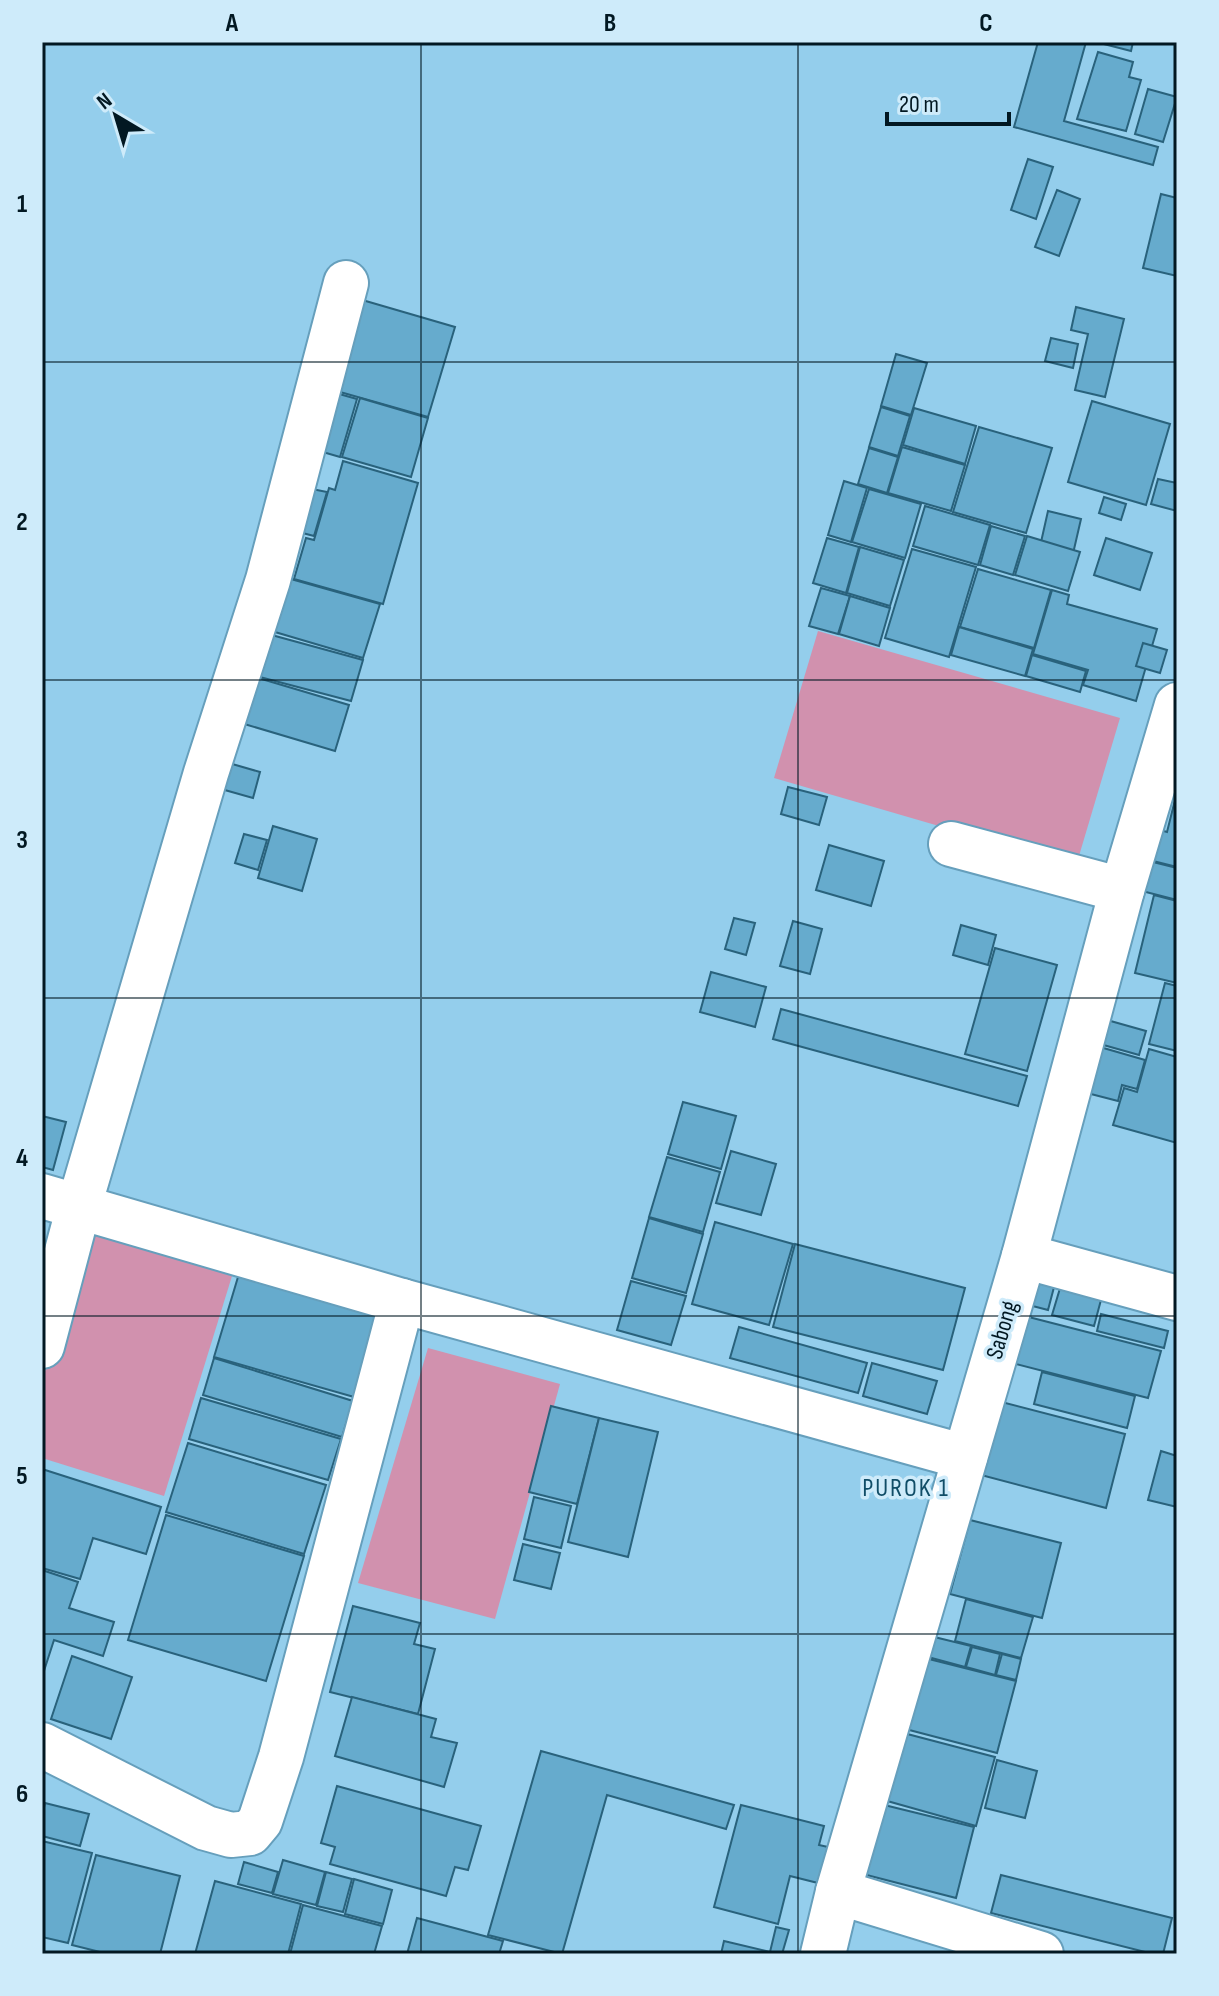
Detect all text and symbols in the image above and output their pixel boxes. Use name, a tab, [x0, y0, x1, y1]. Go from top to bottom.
text: A	[225, 8, 239, 39]
text: B	[604, 8, 616, 39]
text: C	[979, 8, 993, 39]
north arrow	[76, 76, 156, 156]
scale bar	[887, 76, 1009, 126]
text: N	[92, 87, 118, 116]
text: 20 m	[899, 90, 939, 119]
text: 1	[17, 189, 27, 220]
text: 2	[16, 507, 28, 538]
text: 3	[16, 825, 28, 856]
text: 4	[16, 1143, 28, 1174]
street label: Sabong	[980, 1298, 1024, 1362]
text: 5	[16, 1461, 28, 1492]
district label: PUROK 1	[862, 1473, 950, 1504]
text: 6	[16, 1779, 28, 1810]

